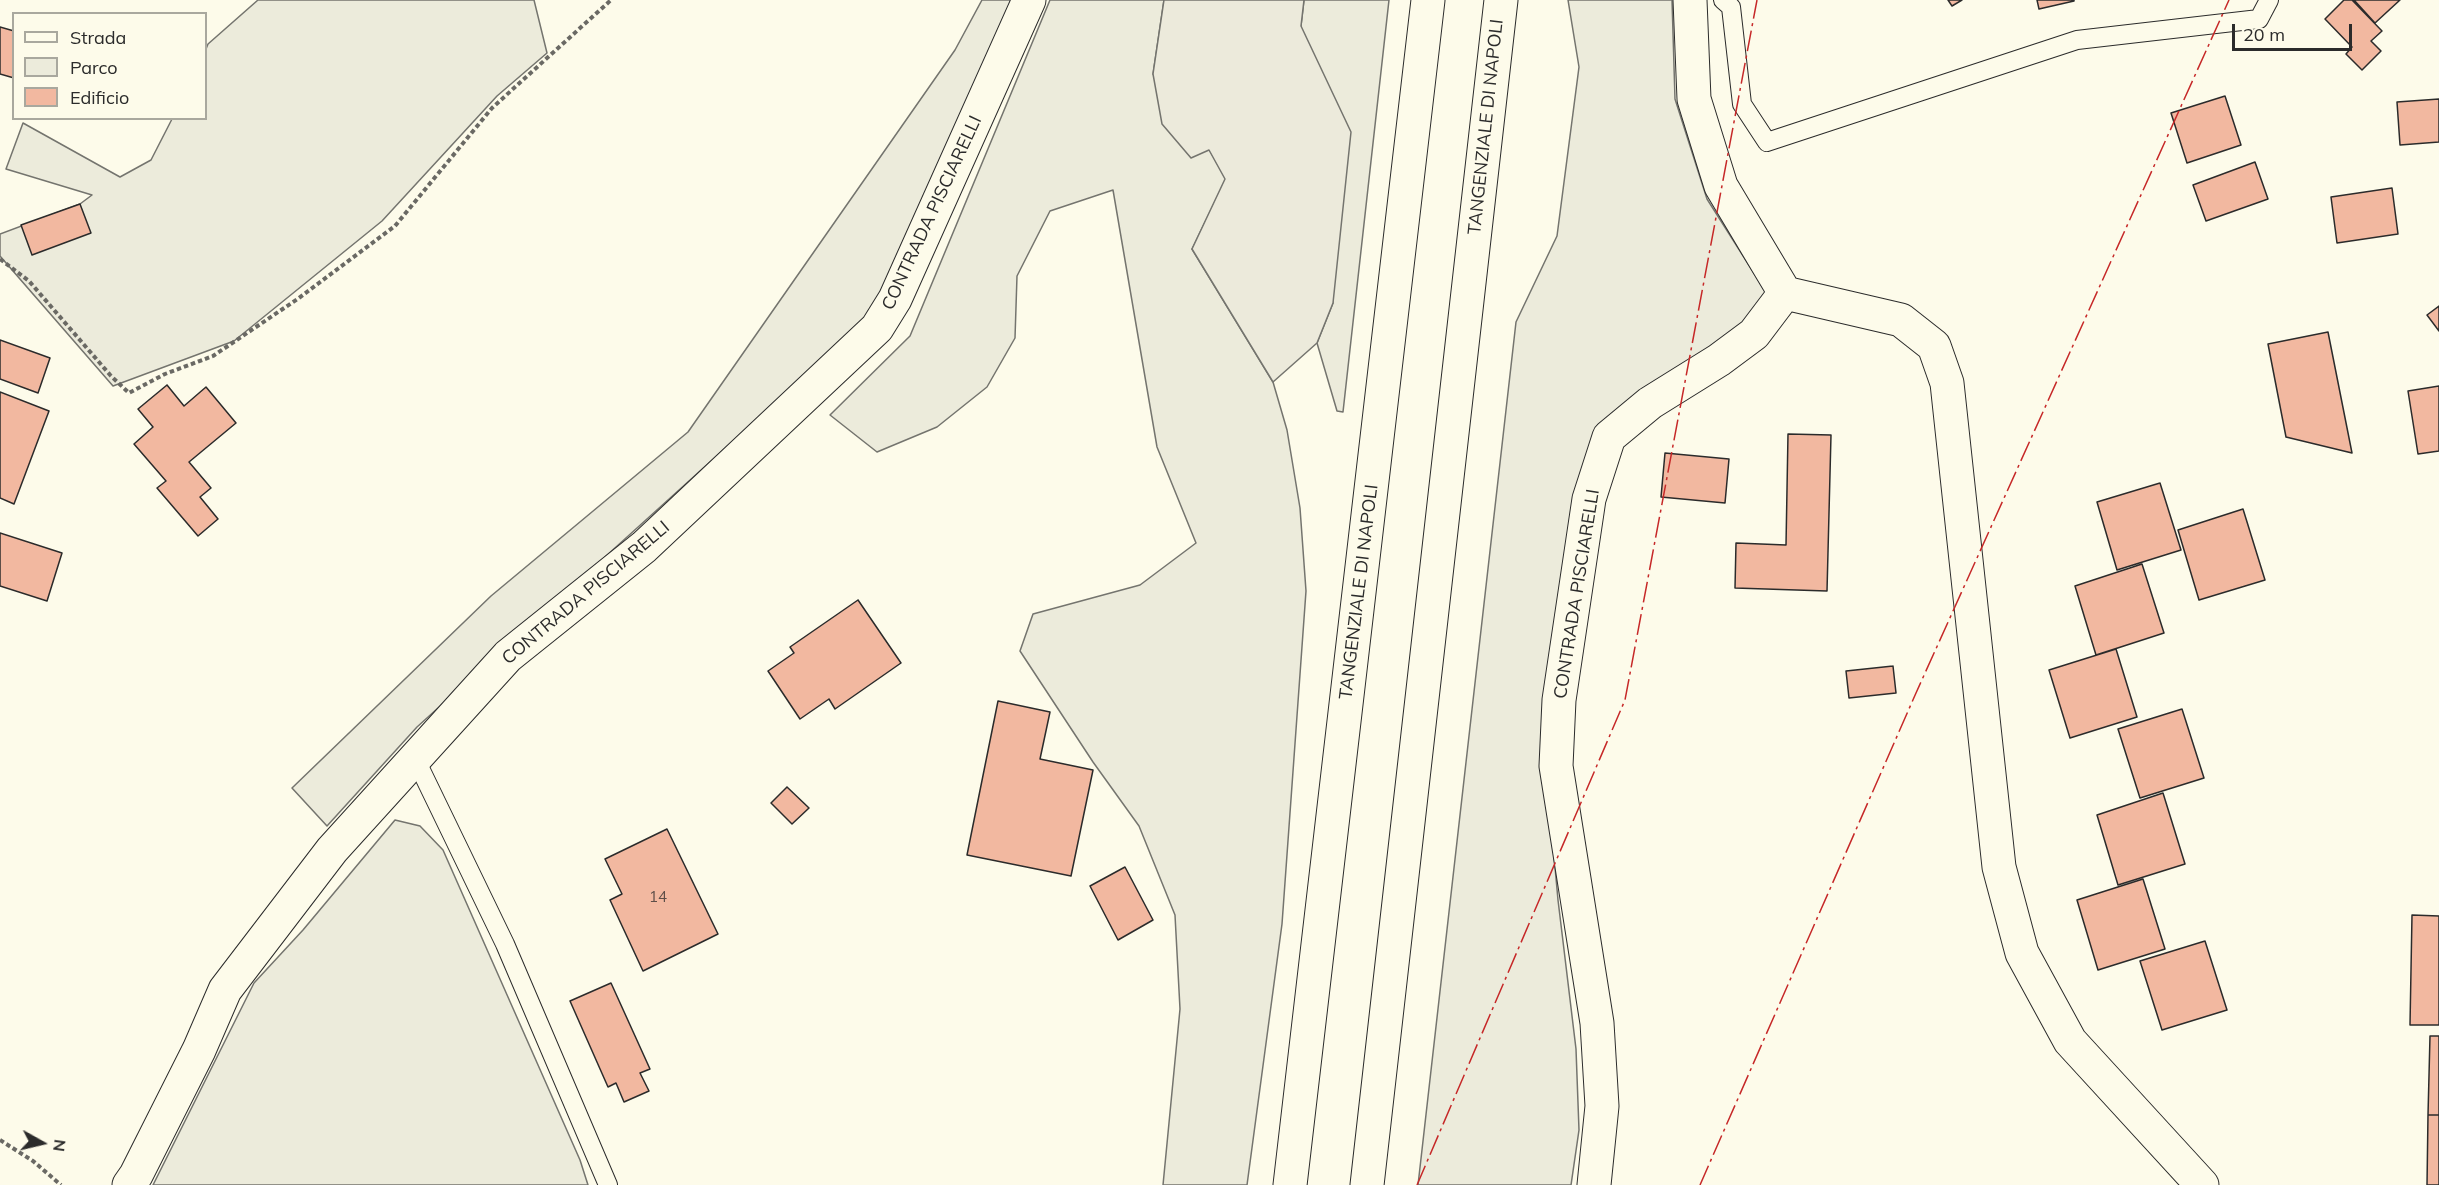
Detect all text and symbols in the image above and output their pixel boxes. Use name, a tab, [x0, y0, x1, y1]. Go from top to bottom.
legend	[12, 12, 207, 120]
scale bar	[2235, 12, 2355, 50]
street label: TANGENZIALE DI NAPOLI	[1464, 18, 1508, 236]
text: 20 m	[2243, 23, 2285, 46]
text: Strada	[70, 26, 126, 49]
text: Parco	[70, 56, 118, 79]
text: Edificio	[70, 86, 129, 109]
street label: CONTRADA PISCIARELLI	[877, 112, 987, 314]
street label: TANGENZIALE DI NAPOLI	[1335, 483, 1383, 701]
street label: CONTRADA PISCIARELLI	[1550, 488, 1604, 700]
street label: CONTRADA PISCIARELLI	[498, 517, 674, 669]
house number: 14	[649, 888, 667, 906]
north arrow	[12, 1113, 72, 1173]
text: N	[49, 1138, 71, 1153]

